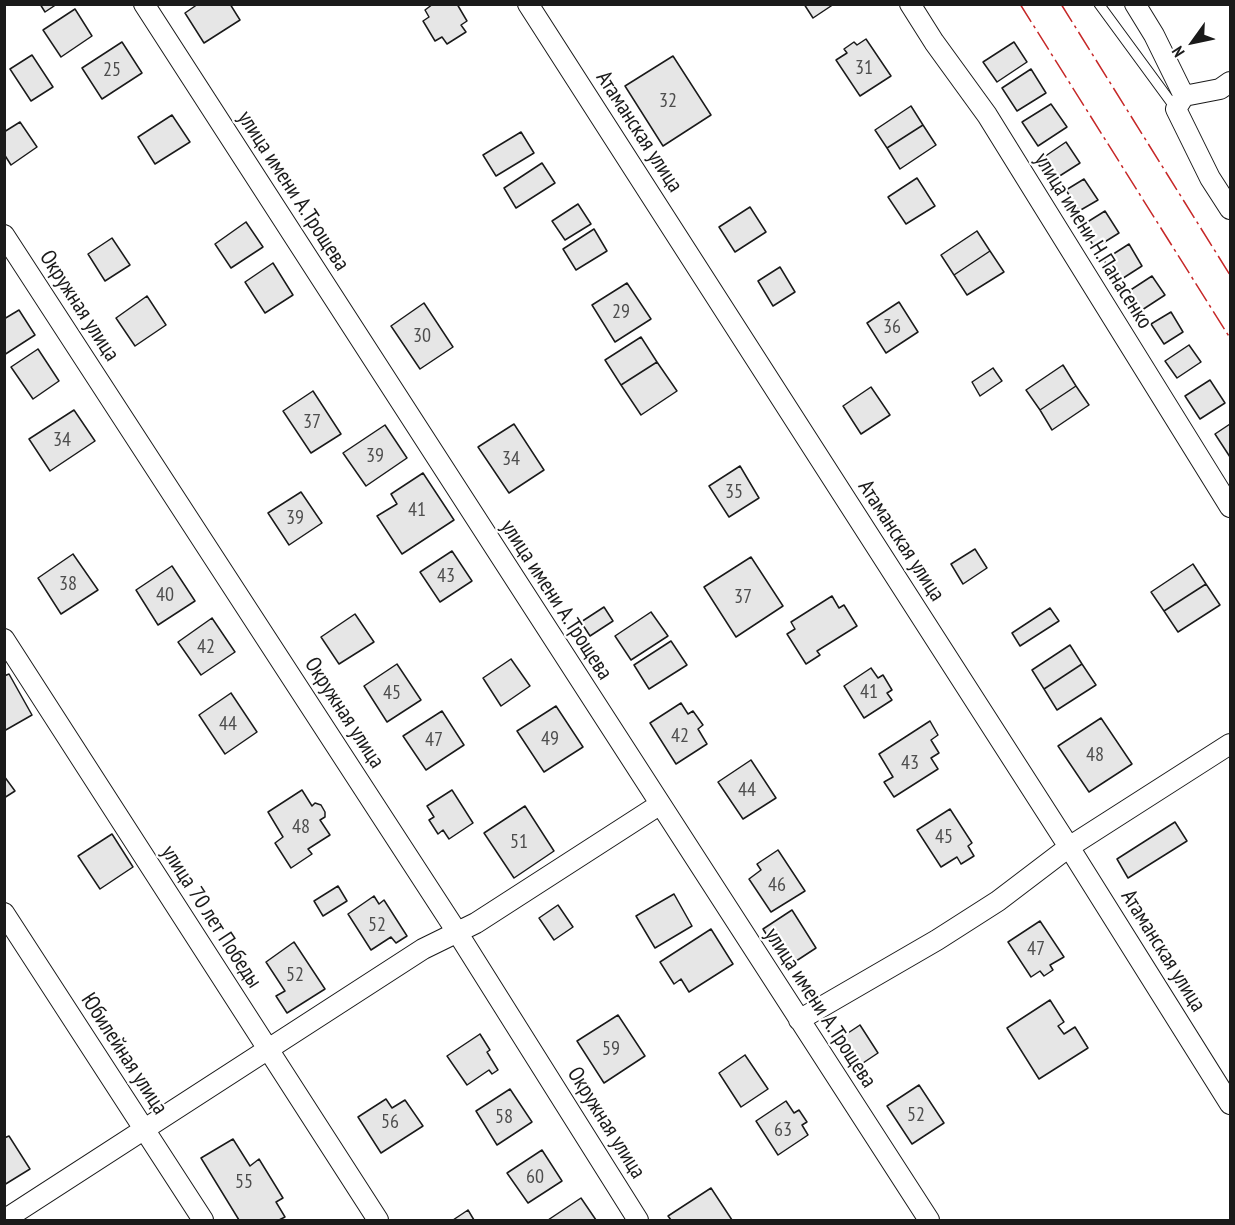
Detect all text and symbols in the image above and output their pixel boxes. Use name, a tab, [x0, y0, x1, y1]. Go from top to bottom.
north arrow	[1163, 12, 1223, 72]
text: N	[1167, 43, 1189, 61]
house number: 31	[855, 56, 873, 80]
house number: 25	[103, 58, 121, 82]
street label: Атаманская улица	[590, 66, 688, 198]
house number: 32	[659, 89, 677, 113]
street label: улица имени А.Трощева	[231, 106, 355, 276]
street label: улица имени Н.Панасенко	[1028, 148, 1158, 334]
street label: Окружная улица	[33, 246, 125, 366]
house number: 29	[612, 300, 630, 324]
house number: 36	[883, 315, 901, 339]
house number: 30	[413, 324, 431, 348]
house number: 37	[303, 410, 321, 434]
house number: 34	[53, 428, 71, 452]
house number: 39	[366, 444, 384, 468]
house number: 34	[502, 447, 520, 471]
street label: Атаманская улица	[852, 475, 950, 607]
house number: 35	[725, 480, 743, 504]
house number: 41	[408, 498, 426, 522]
house number: 39	[286, 506, 304, 530]
street label: улица имени А.Трощева	[494, 515, 618, 685]
house number: 43	[437, 564, 455, 588]
house number: 38	[59, 572, 77, 596]
house number: 40	[156, 583, 174, 607]
house number: 37	[734, 585, 752, 609]
house number: 42	[197, 635, 215, 659]
street label: Окружная улица	[298, 653, 390, 773]
house number: 41	[860, 680, 878, 704]
house number: 45	[383, 681, 401, 705]
house number: 44	[219, 712, 237, 736]
house number: 42	[671, 724, 689, 748]
house number: 49	[541, 727, 559, 751]
house number: 47	[425, 728, 443, 752]
house number: 48	[1086, 743, 1104, 767]
house number: 43	[901, 751, 919, 775]
house number: 44	[738, 778, 756, 802]
house number: 48	[292, 815, 310, 839]
house number: 45	[935, 825, 953, 849]
house number: 51	[510, 830, 528, 854]
street label: улица 70 лет Победы	[155, 841, 267, 993]
house number: 46	[768, 873, 786, 897]
street label: Атаманская улица	[1115, 885, 1211, 1017]
house number: 52	[368, 913, 386, 937]
street label: улица имени А.Трощева	[758, 923, 882, 1093]
house number: 47	[1027, 937, 1045, 961]
house number: 52	[286, 963, 304, 987]
street label: Юбилейная улица	[75, 988, 173, 1120]
house number: 59	[602, 1037, 620, 1061]
street label: Окружная улица	[561, 1062, 651, 1184]
house number: 52	[907, 1103, 925, 1127]
house number: 58	[495, 1105, 513, 1129]
house number: 56	[381, 1110, 399, 1134]
house number: 63	[774, 1118, 792, 1142]
house number: 60	[526, 1165, 544, 1189]
house number: 55	[235, 1170, 253, 1194]

